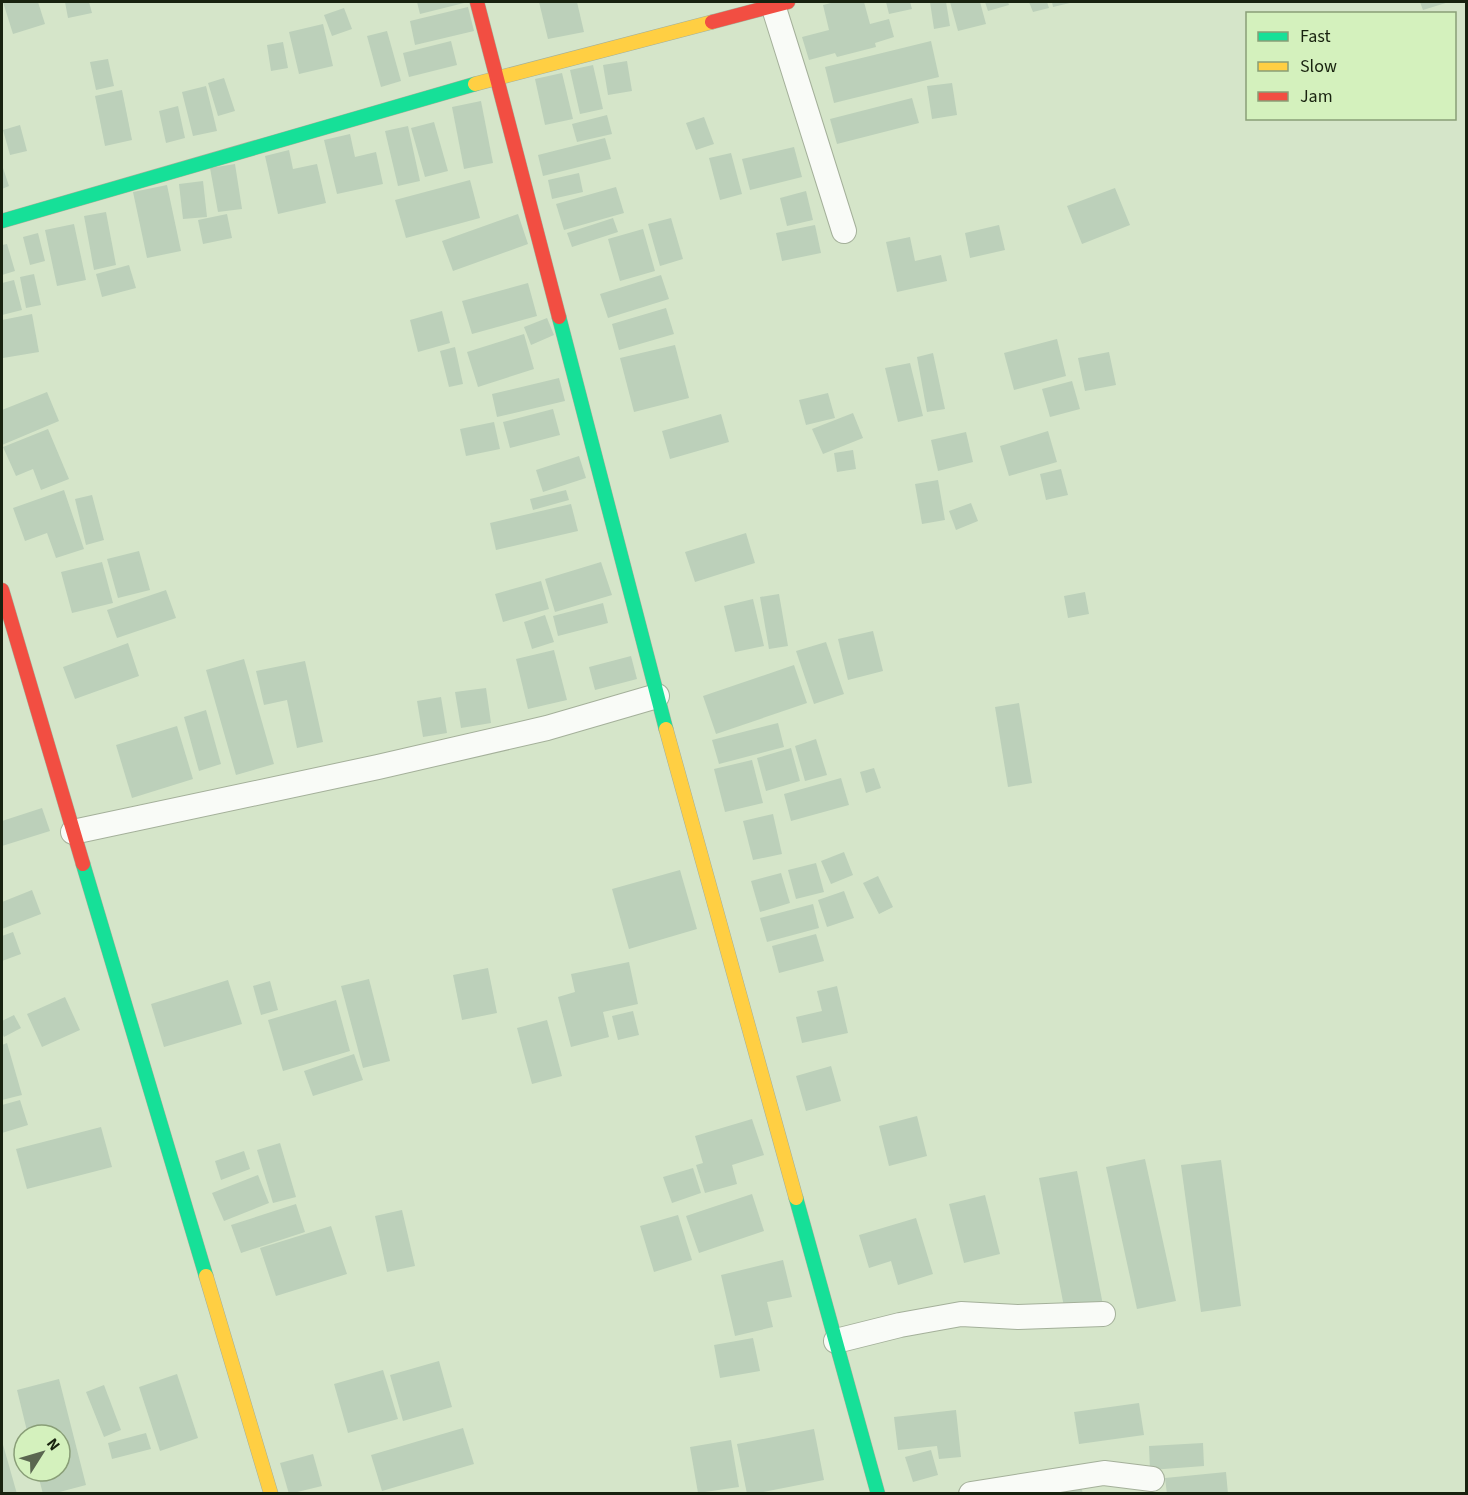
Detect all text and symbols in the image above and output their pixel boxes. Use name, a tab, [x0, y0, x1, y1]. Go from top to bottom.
legend	[1246, 12, 1456, 120]
text: Fast	[1300, 24, 1331, 49]
text: Slow	[1300, 54, 1337, 79]
text: Jam	[1300, 84, 1333, 109]
north arrow	[12, 1423, 72, 1483]
text: N	[41, 1434, 65, 1455]

